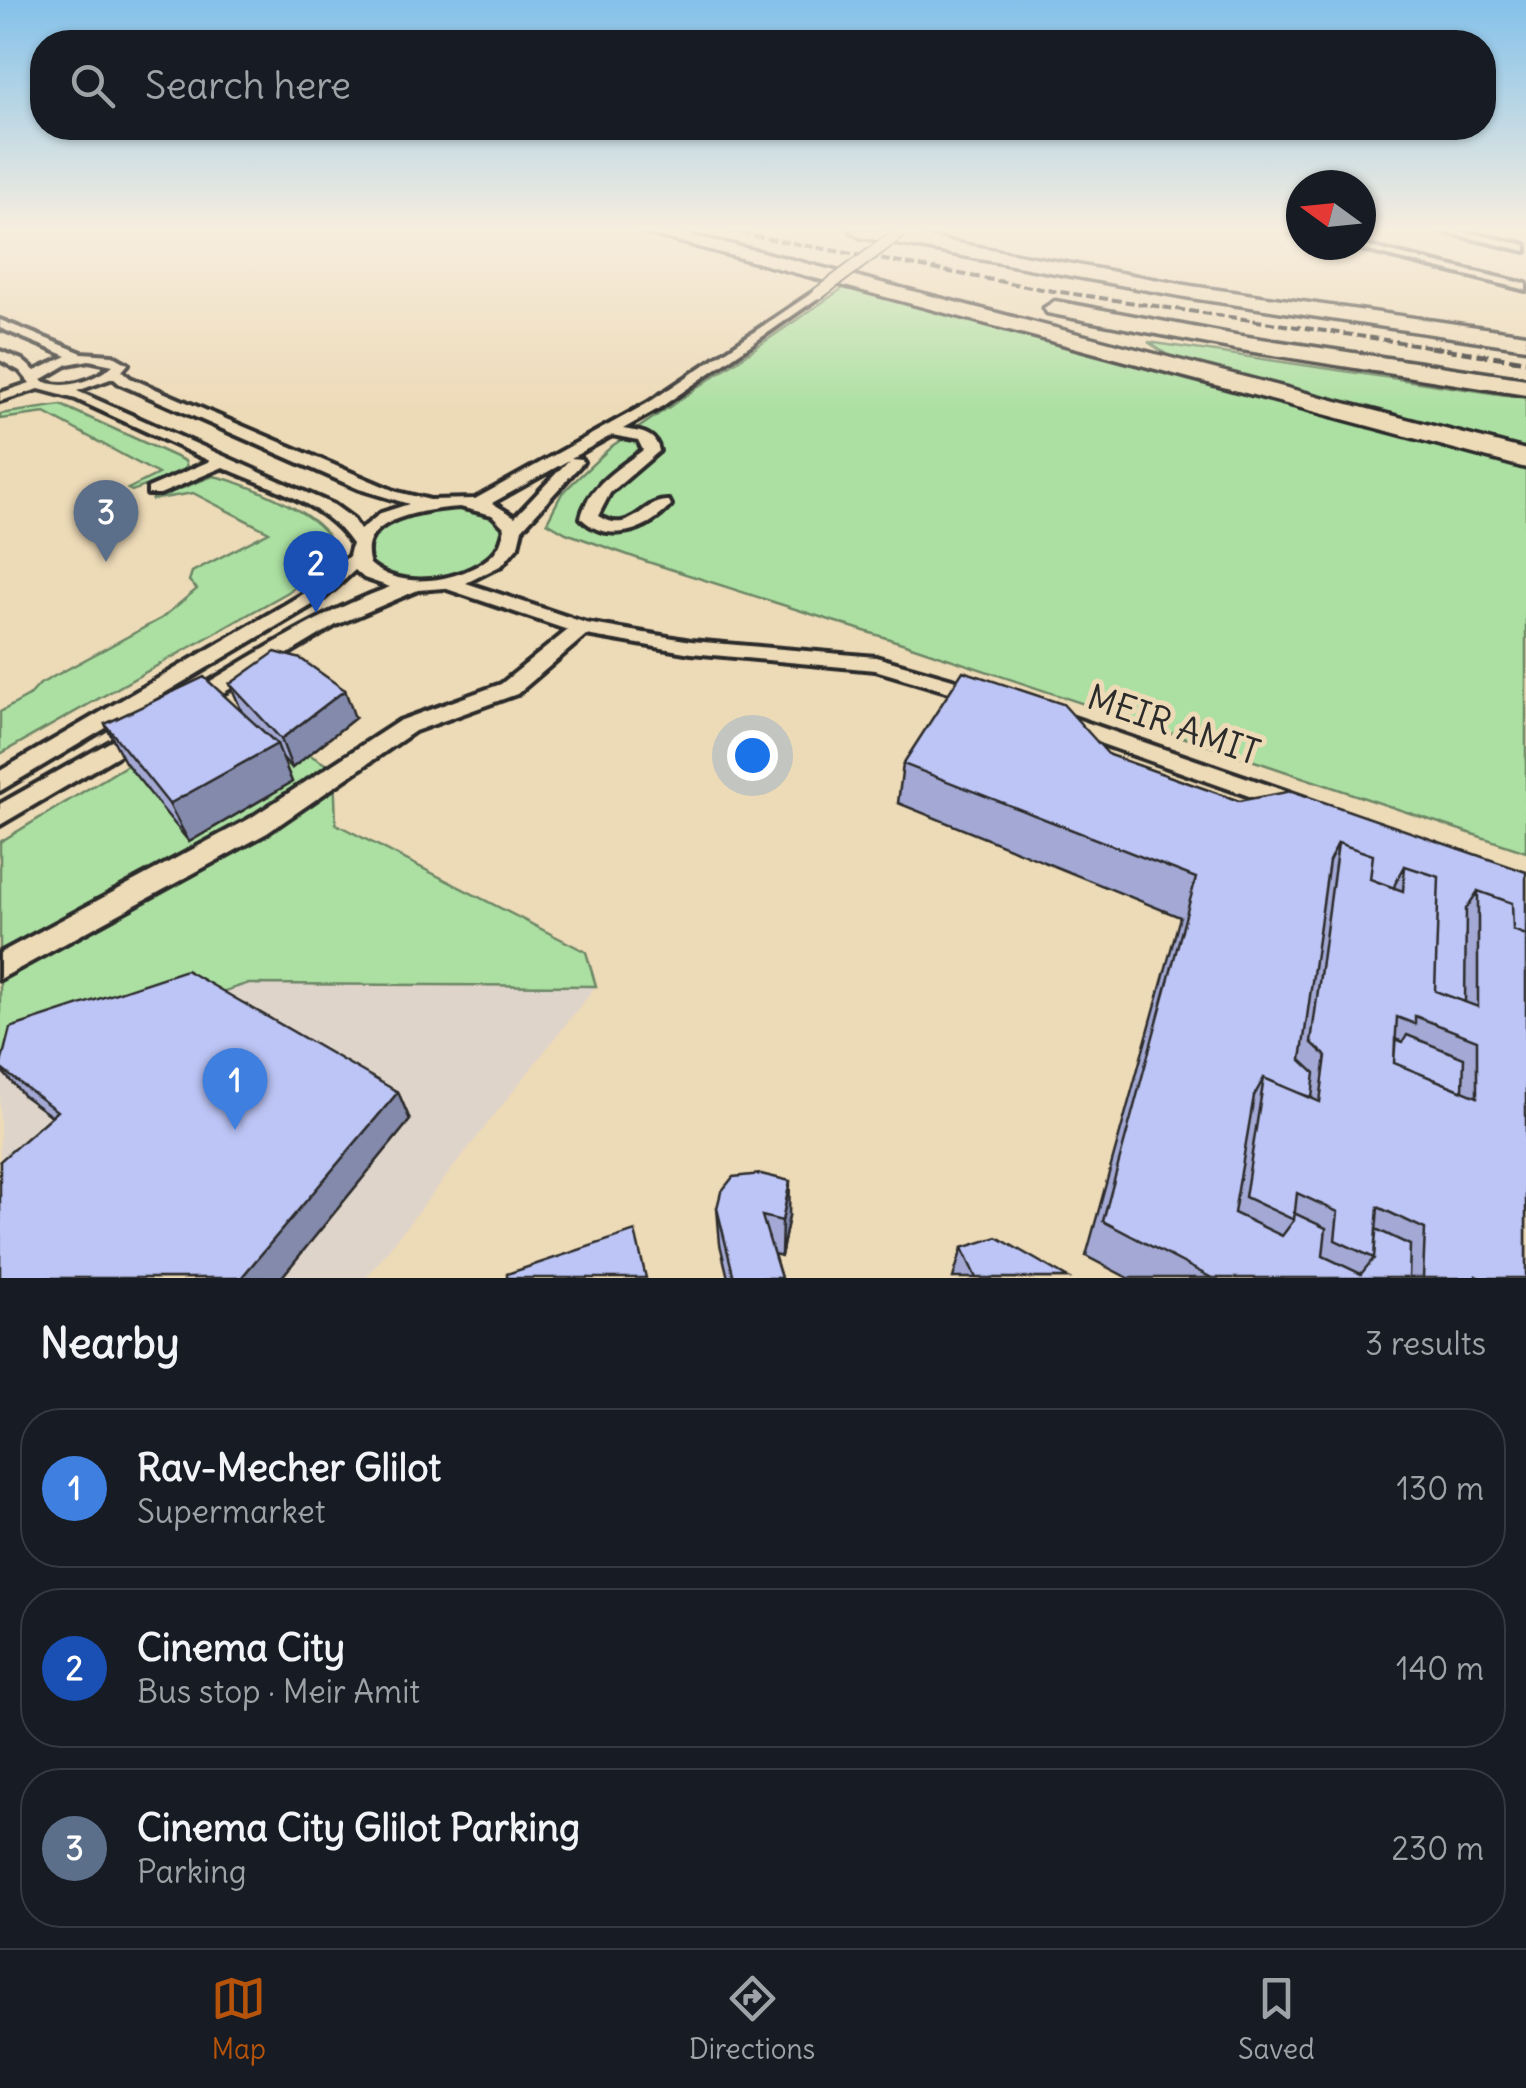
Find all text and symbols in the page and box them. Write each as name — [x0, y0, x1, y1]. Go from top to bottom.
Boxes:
search box — [30, 30, 1496, 140]
icon: search — [65, 58, 120, 113]
text: Search here — [145, 62, 351, 109]
north arrow — [1286, 170, 1376, 260]
pin: 3 — [74, 480, 138, 562]
pin: 2 — [284, 530, 348, 613]
street label: MEIR AMIT — [1082, 674, 1266, 774]
your location — [727, 730, 778, 781]
pin: 1 — [202, 1048, 268, 1130]
text: Nearby — [40, 1317, 179, 1369]
text: 3 results — [1365, 1323, 1486, 1364]
text: Rav-Mecher Glilot — [137, 1444, 441, 1491]
text: 1 — [68, 1468, 81, 1509]
text: 130 m — [1396, 1468, 1484, 1509]
text: Supermarket — [137, 1491, 326, 1532]
text: Cinema City — [137, 1624, 345, 1671]
text: 2 — [66, 1648, 83, 1689]
text: 140 m — [1396, 1648, 1484, 1689]
text: Bus stop · Meir Amit — [137, 1671, 420, 1712]
text: Cinema City Glilot Parking — [137, 1804, 580, 1851]
text: 3 — [65, 1828, 84, 1869]
text: 230 m — [1392, 1828, 1484, 1869]
text: Parking — [137, 1851, 247, 1892]
tab: Map — [211, 1971, 266, 2067]
tab: Directions — [689, 1971, 815, 2067]
tab: Saved — [1238, 1971, 1315, 2067]

